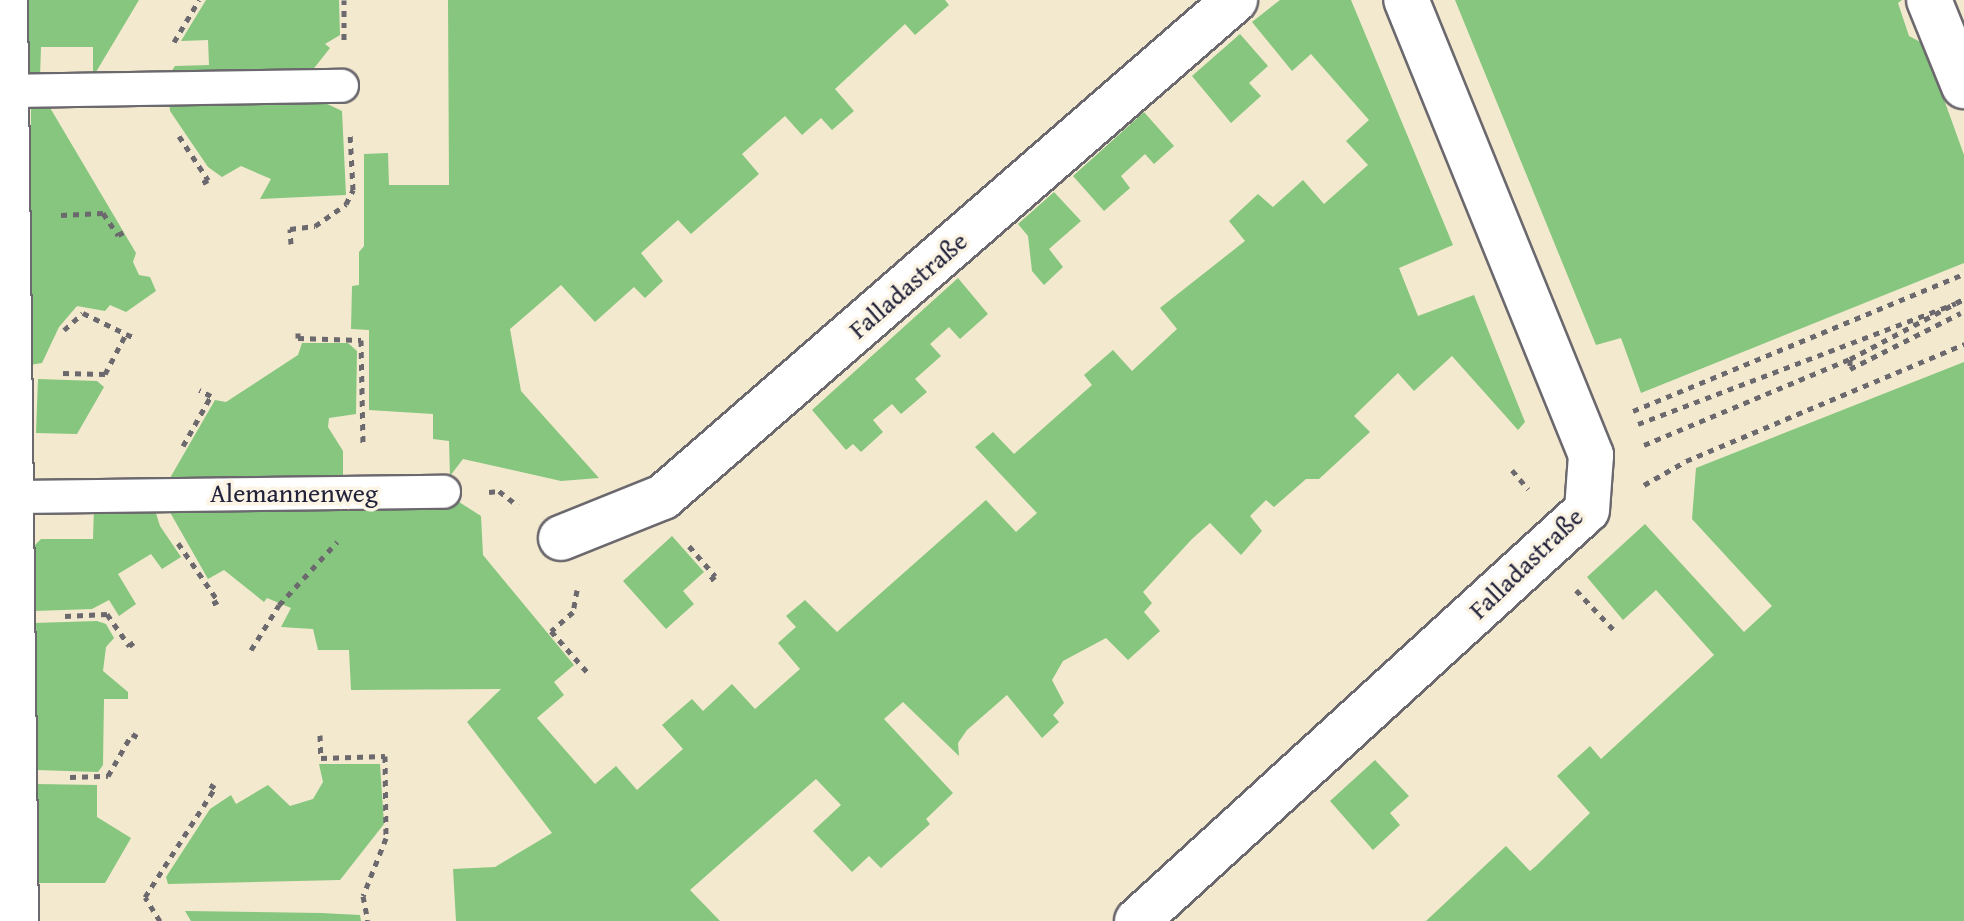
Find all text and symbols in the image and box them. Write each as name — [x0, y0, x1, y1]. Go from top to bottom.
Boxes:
street label: Falladastraße — [842, 225, 974, 345]
street label: Alemannenweg — [210, 477, 378, 509]
street label: Falladastraße — [1462, 501, 1590, 625]

